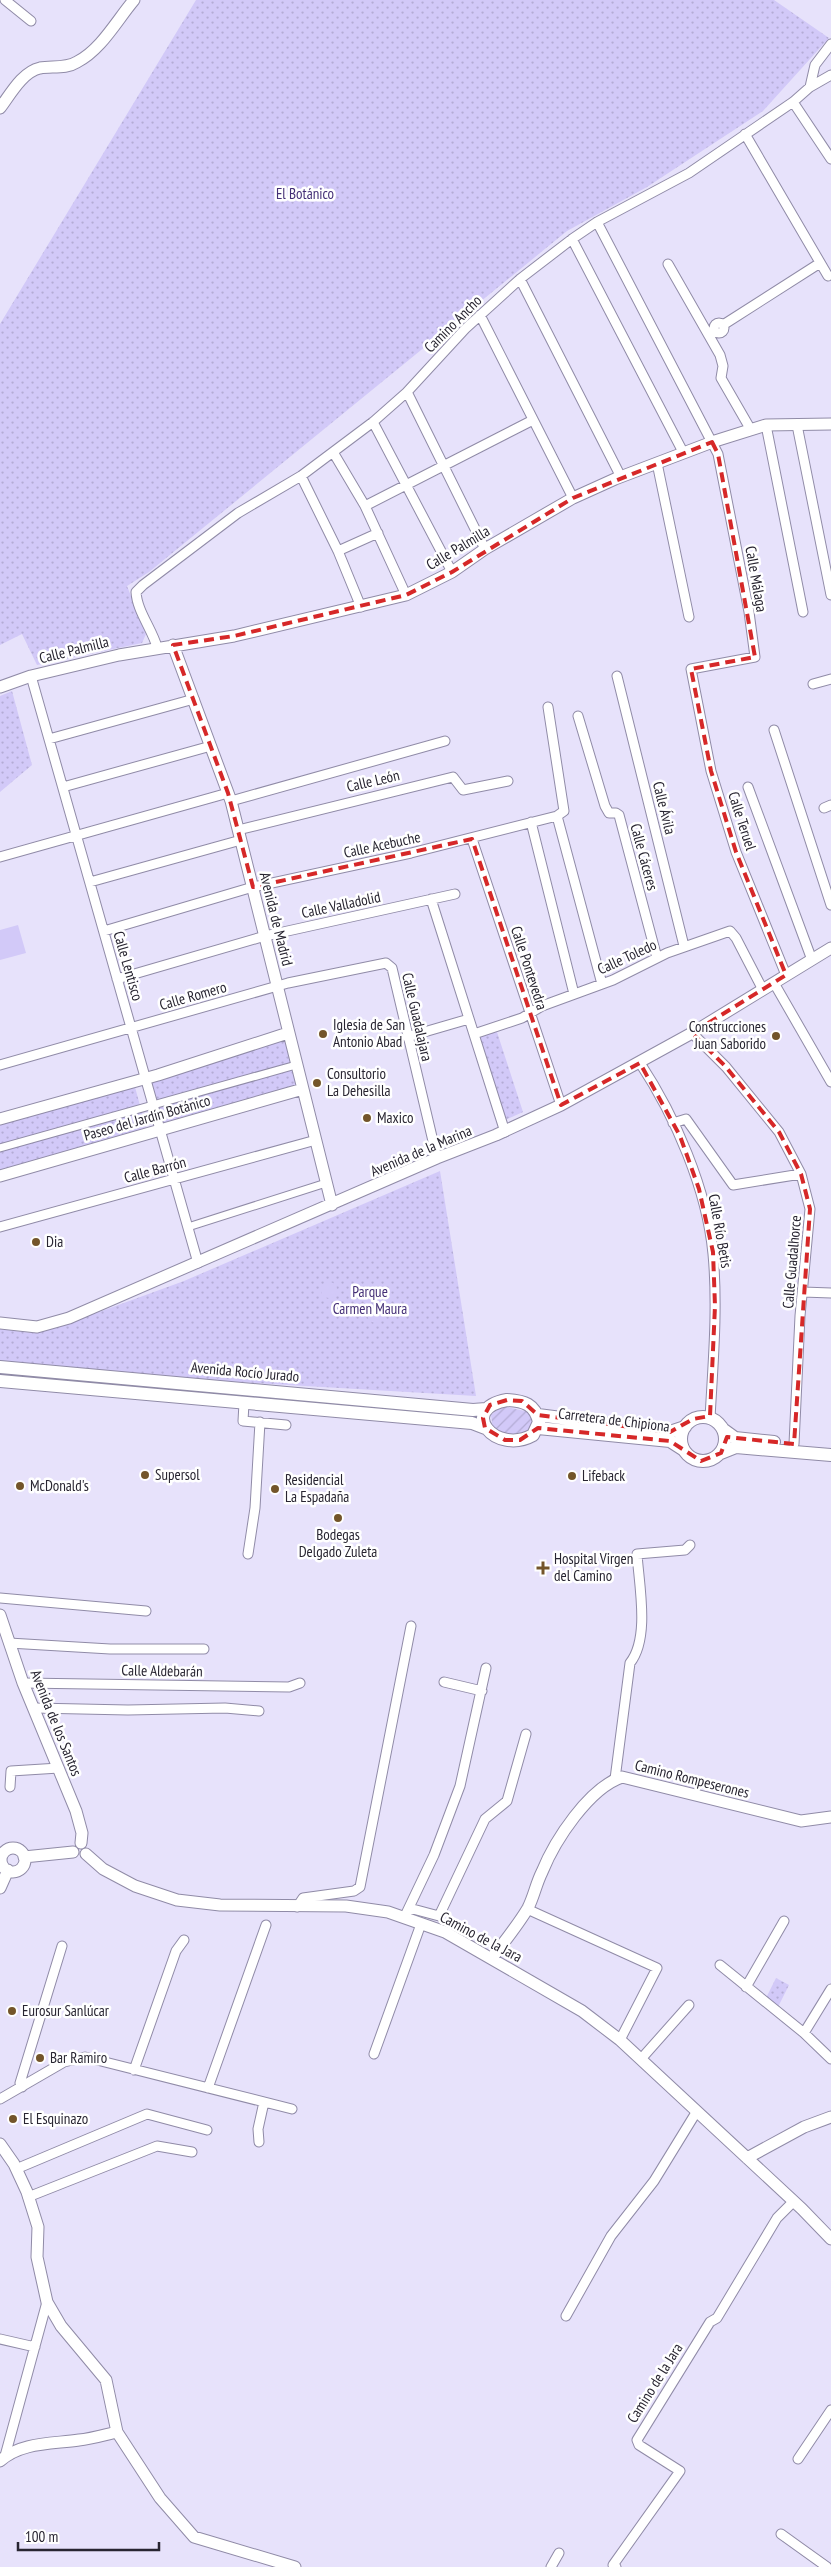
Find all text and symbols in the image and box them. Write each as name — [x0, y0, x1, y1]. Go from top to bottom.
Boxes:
park label: El Botánico — [276, 184, 334, 203]
street label: Camino Ancho — [420, 291, 485, 356]
street label: Calle Palmilla — [422, 521, 493, 574]
street label: Calle Málaga — [741, 544, 772, 613]
street label: Calle Palmilla — [37, 632, 111, 667]
street label: Calle León — [345, 765, 401, 796]
street label: Calle Ávila — [649, 779, 680, 836]
street label: Calle Teruel — [724, 789, 761, 853]
street label: Calle Cáceres — [626, 821, 663, 892]
street label: Calle Acebuche — [342, 827, 422, 862]
street label: Avenida de Madrid — [256, 870, 297, 968]
street label: Calle Valladolid — [300, 887, 382, 922]
street label: Calle Pontevedra — [507, 924, 552, 1012]
street label: Calle Lentisco — [110, 929, 147, 1003]
street label: Calle Toledo — [594, 935, 659, 978]
street label: Calle Guadalajara — [398, 971, 437, 1063]
street label: Calle Romero — [157, 977, 228, 1014]
place label: Iglesia de San Antonio Abad — [333, 1015, 405, 1051]
place label: Construcciones Juan Saborido — [689, 1017, 766, 1053]
marker: Iglesia de San Antonio Abad — [317, 1028, 329, 1040]
marker: Construcciones Juan Saborido — [770, 1030, 782, 1042]
place label: Consultorio La Dehesilla — [327, 1064, 390, 1100]
marker: Consultorio La Dehesilla — [311, 1077, 323, 1089]
street label: Paseo del Jardín Botánico — [81, 1090, 212, 1145]
place label: Maxico — [377, 1108, 414, 1127]
marker: Maxico — [361, 1112, 373, 1124]
street label: Avenida de la Marina — [367, 1121, 474, 1180]
street label: Calle Barrón — [122, 1152, 188, 1187]
street label: Calle Río Betis — [705, 1192, 736, 1269]
street label: Calle Guadalhorce — [778, 1215, 805, 1309]
place label: Dia — [46, 1232, 63, 1251]
marker: Dia — [30, 1236, 42, 1248]
park label: Parque Carmen Maura — [333, 1282, 407, 1318]
street label: Avenida Rocío Jurado — [190, 1357, 300, 1386]
street label: Carretera de Chipiona — [557, 1403, 671, 1436]
place label: Supersol — [155, 1465, 200, 1484]
place label: Lifeback — [582, 1466, 625, 1485]
marker: Supersol — [139, 1469, 151, 1481]
place label: Residencial La Espadaña — [285, 1470, 349, 1506]
marker: Lifeback — [566, 1470, 578, 1482]
place label: McDonald's — [30, 1476, 89, 1495]
marker: McDonald's — [14, 1480, 26, 1492]
marker: Residencial La Espadaña — [269, 1483, 281, 1495]
marker: Bodegas Delgado Zuleta — [332, 1512, 344, 1524]
place label: Bodegas Delgado Zuleta — [299, 1525, 377, 1561]
place label: Hospital Virgen del Camino — [554, 1549, 633, 1585]
marker: Hospital Virgen del Camino — [536, 1561, 550, 1575]
street label: Calle Aldebarán — [121, 1660, 203, 1681]
street label: Avenida de los Santos — [27, 1667, 86, 1779]
street label: Camino Rompeserones — [633, 1755, 751, 1802]
street label: Camino de la Jara — [437, 1907, 526, 1966]
place label: Eurosur Sanlúcar — [22, 2001, 110, 2020]
marker: Eurosur Sanlúcar — [6, 2005, 18, 2017]
place label: Bar Ramiro — [50, 2048, 107, 2067]
marker: Bar Ramiro — [34, 2052, 46, 2064]
place label: El Esquinazo — [23, 2109, 88, 2128]
marker: El Esquinazo — [7, 2113, 19, 2125]
street label: Camino de la Jara — [623, 2339, 687, 2426]
scale bar — [18, 2520, 159, 2552]
text: 100 m — [25, 2527, 58, 2546]

